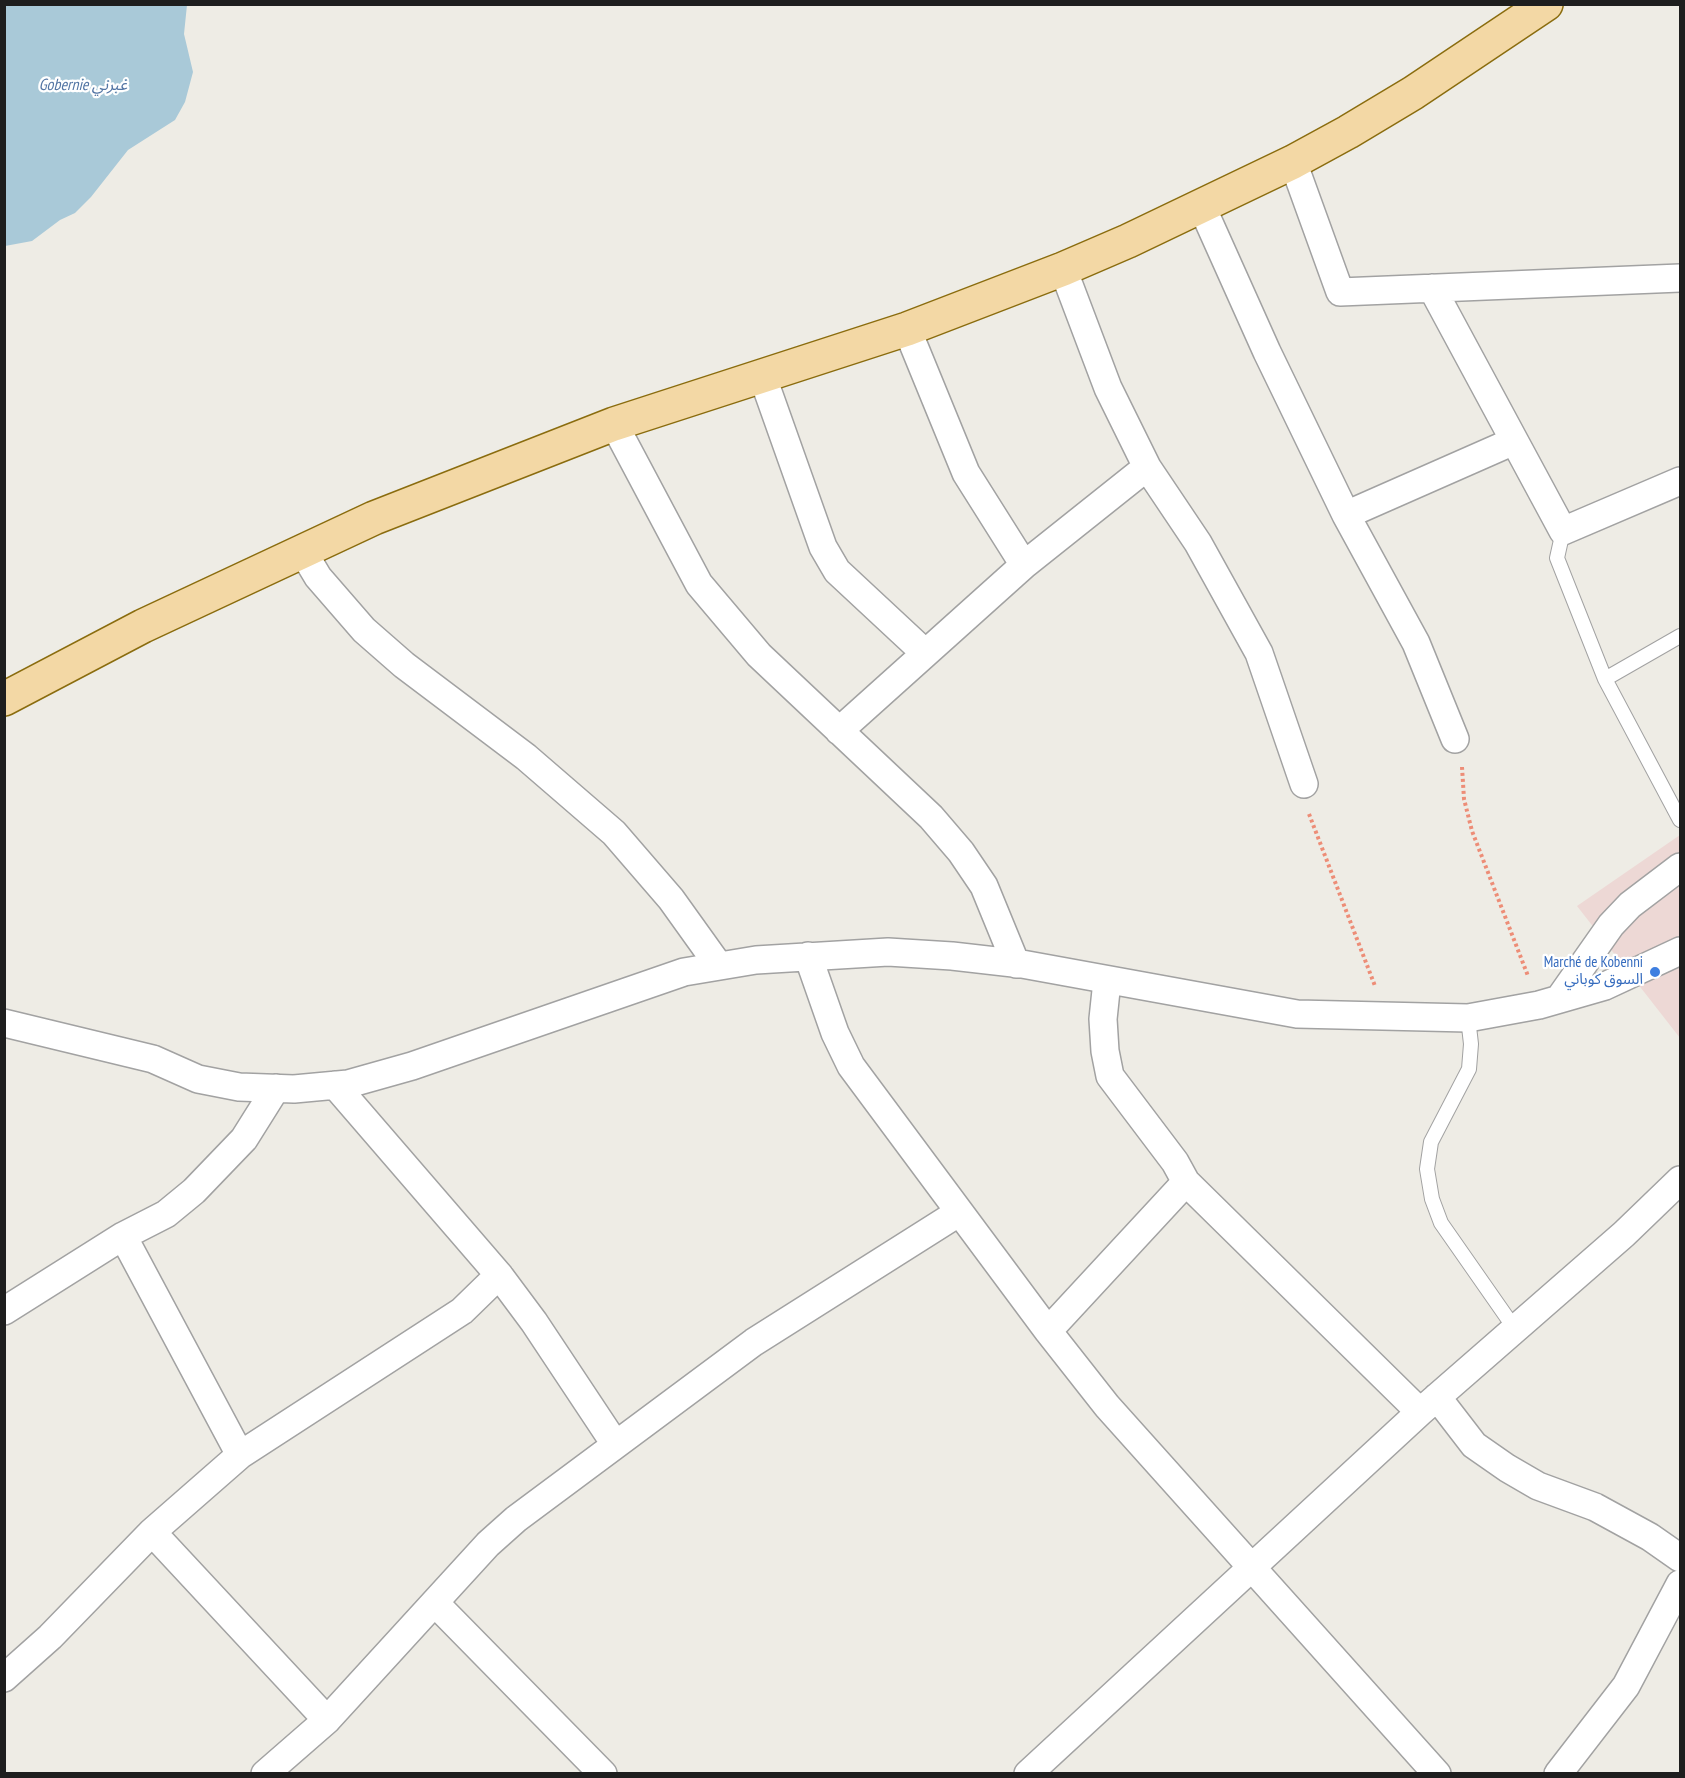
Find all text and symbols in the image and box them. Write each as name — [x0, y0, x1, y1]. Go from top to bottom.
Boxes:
water label: Gobernie غبرني — [39, 75, 127, 95]
place label: Marché de Kobenni السوق كوباني — [1544, 954, 1643, 989]
marker: Marché de Kobenni السوق كوباني — [1648, 965, 1662, 979]

